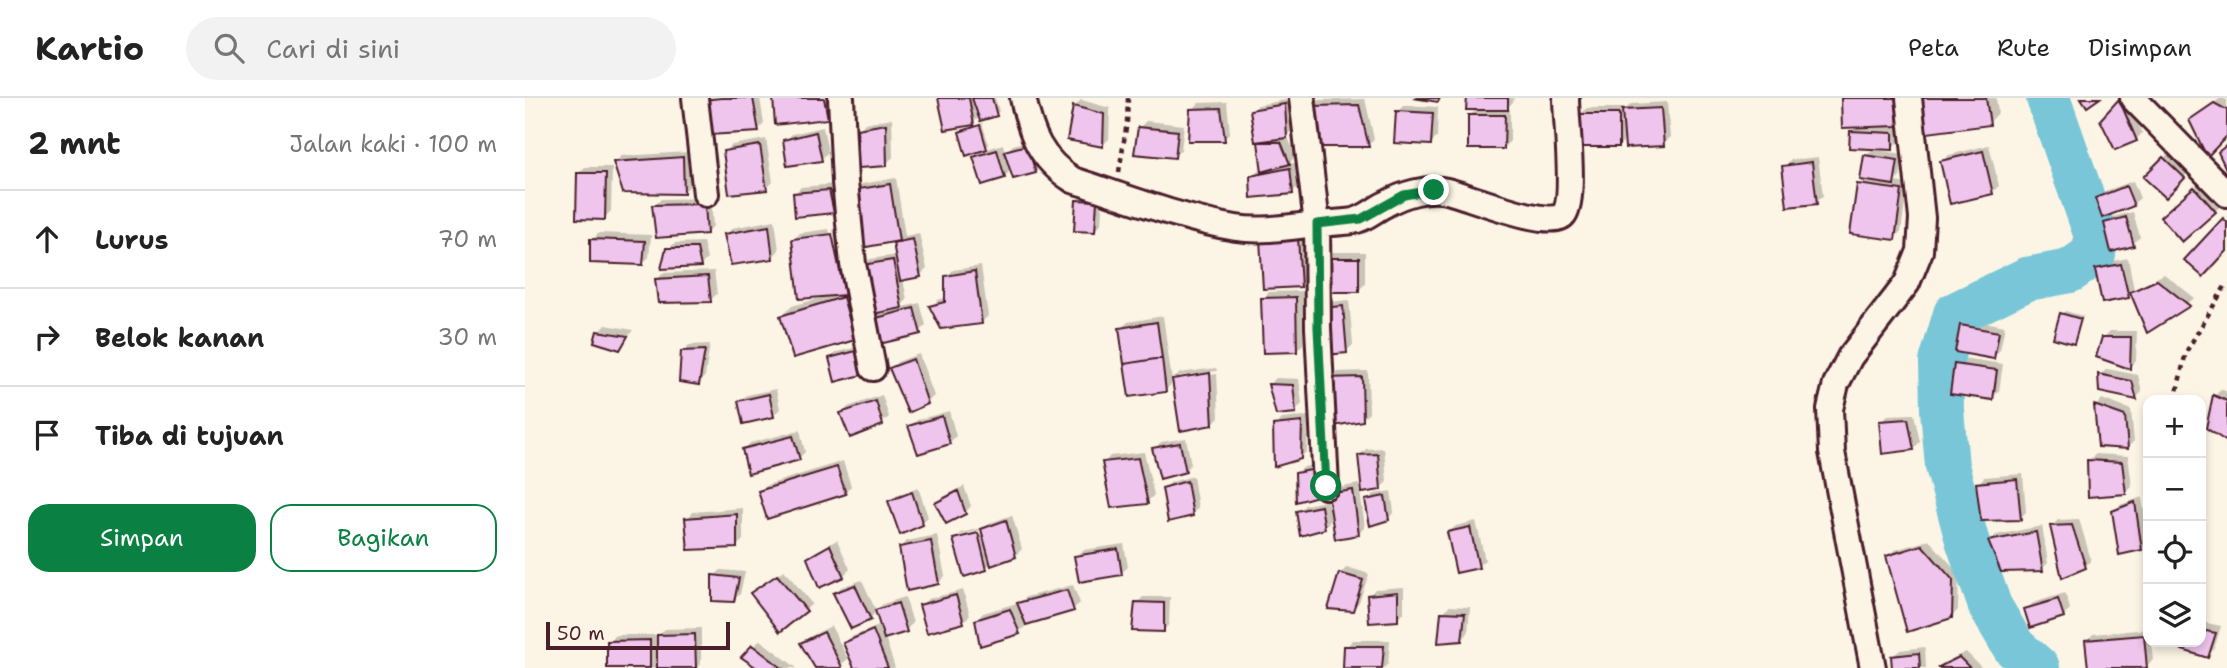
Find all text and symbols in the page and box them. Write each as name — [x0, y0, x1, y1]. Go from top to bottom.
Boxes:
search box — [186, 17, 676, 80]
text: Kartio — [35, 26, 144, 71]
icon: search — [210, 29, 248, 67]
text: Cari di sini — [266, 31, 400, 66]
text: Peta — [1908, 32, 1959, 64]
text: Rute — [1997, 32, 2050, 64]
text: Disimpan — [2088, 32, 2192, 64]
text: 2 mnt — [28, 123, 121, 164]
text: Jalan kaki · 100 m — [289, 129, 497, 159]
route end — [1418, 174, 1449, 205]
icon: ahead — [28, 220, 66, 258]
text: Lurus — [95, 222, 168, 257]
text: 70 m — [438, 224, 497, 254]
icon: right — [28, 318, 66, 356]
text: Belok kanan — [95, 320, 264, 355]
text: 30 m — [438, 322, 497, 352]
map controls — [2143, 395, 2206, 647]
button: + — [2143, 395, 2206, 458]
icon: arrive — [28, 416, 66, 454]
text: Tiba di tujuan — [95, 418, 284, 453]
button: − — [2143, 458, 2206, 521]
route start — [1310, 470, 1341, 501]
button: Simpan — [28, 504, 256, 572]
button: Bagikan — [270, 504, 497, 572]
button: locate — [2143, 521, 2206, 584]
button: layers — [2143, 584, 2206, 647]
scale bar — [546, 619, 730, 651]
text: 50 m — [557, 621, 605, 646]

